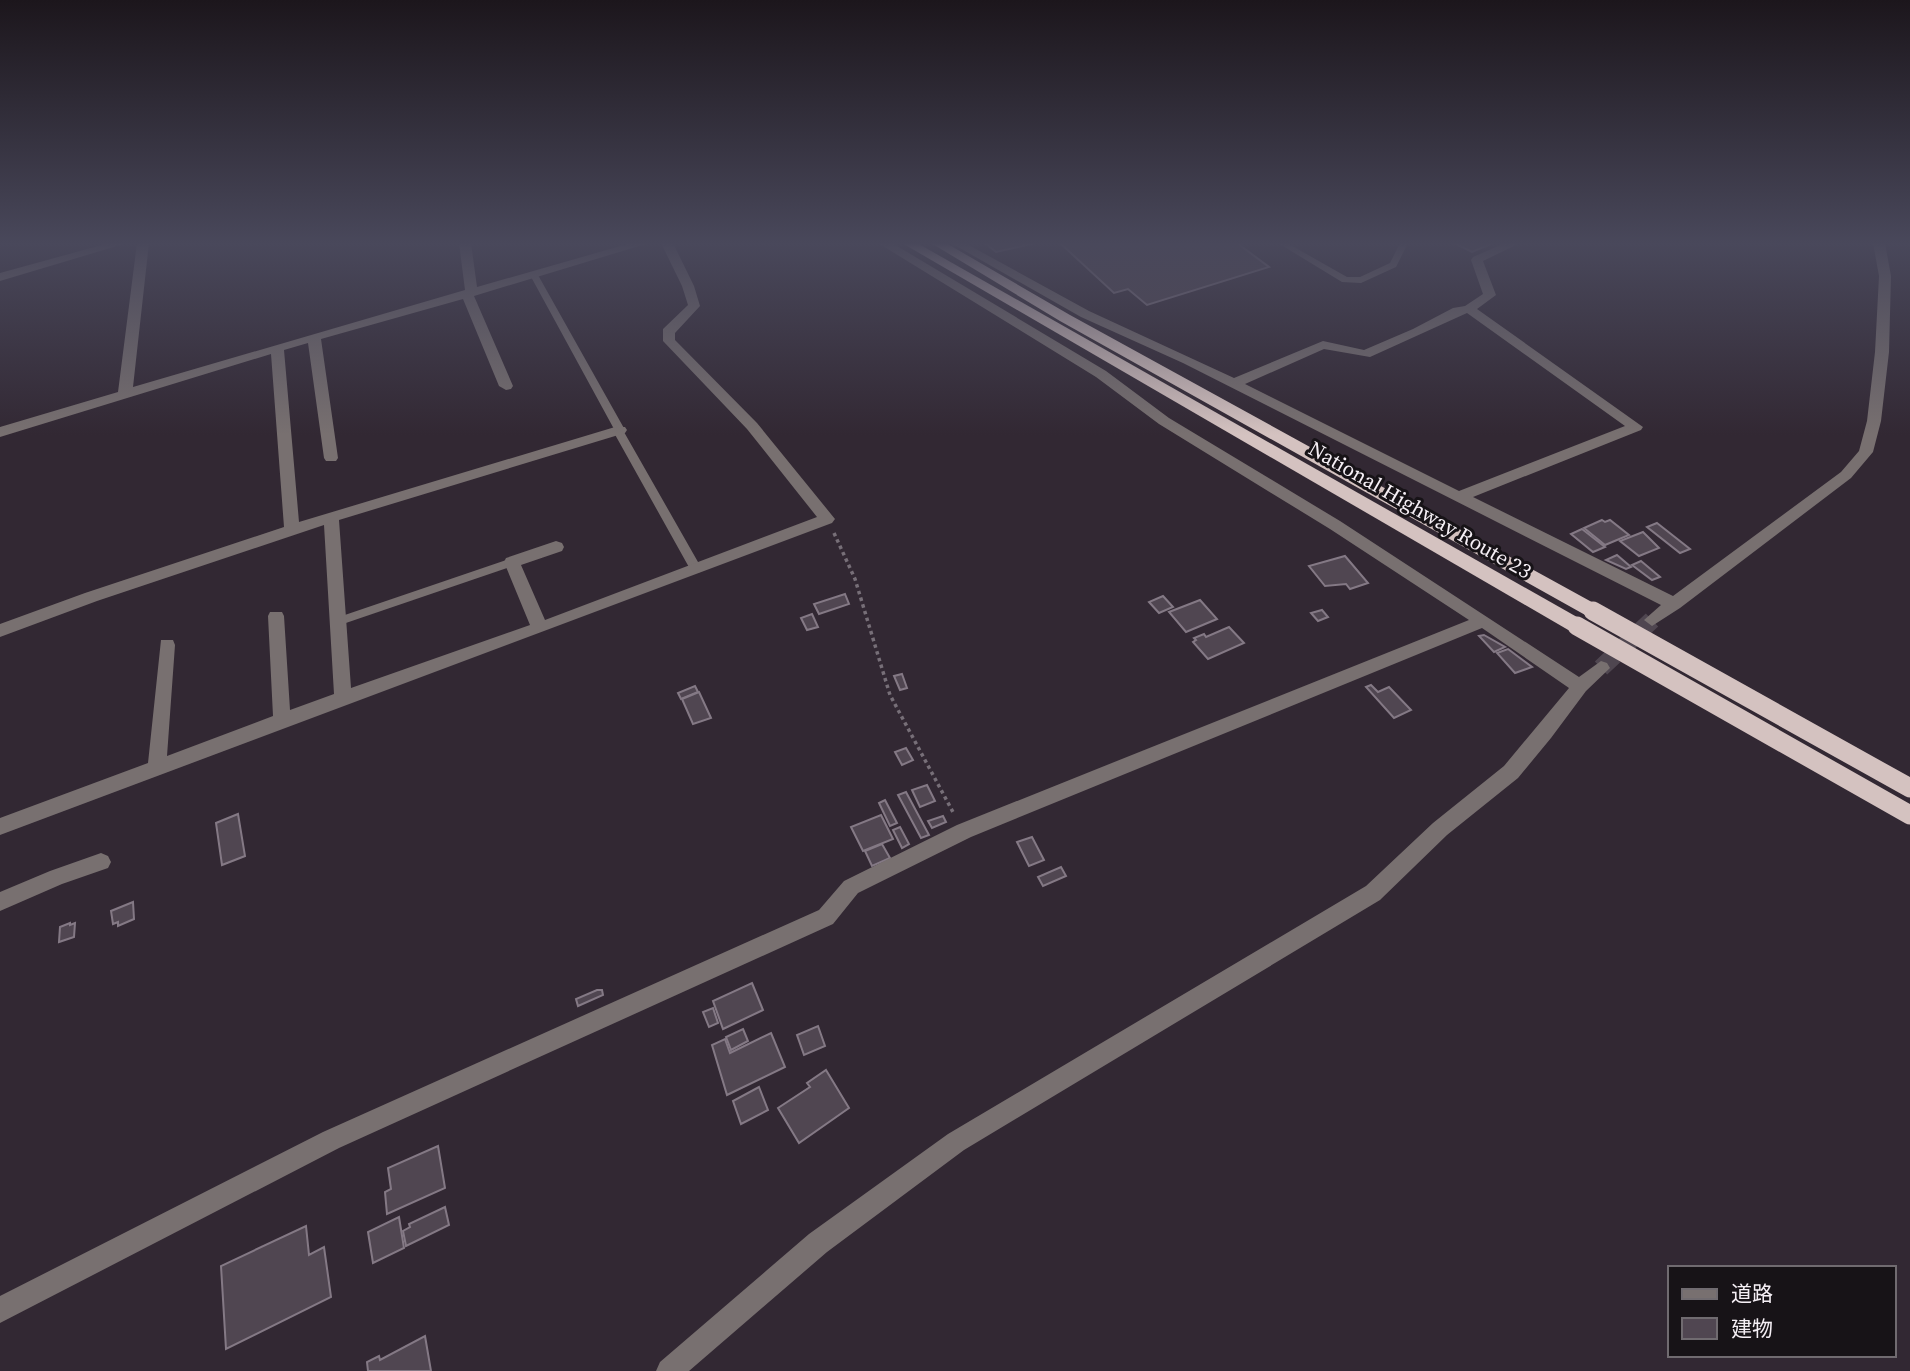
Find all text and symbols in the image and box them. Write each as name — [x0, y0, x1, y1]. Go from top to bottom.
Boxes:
street label: National Highway Route 23 — [1304, 434, 1537, 585]
legend — [1668, 1266, 1896, 1357]
text: 道路 — [1731, 1279, 1773, 1308]
text: 建物 — [1731, 1314, 1773, 1343]

